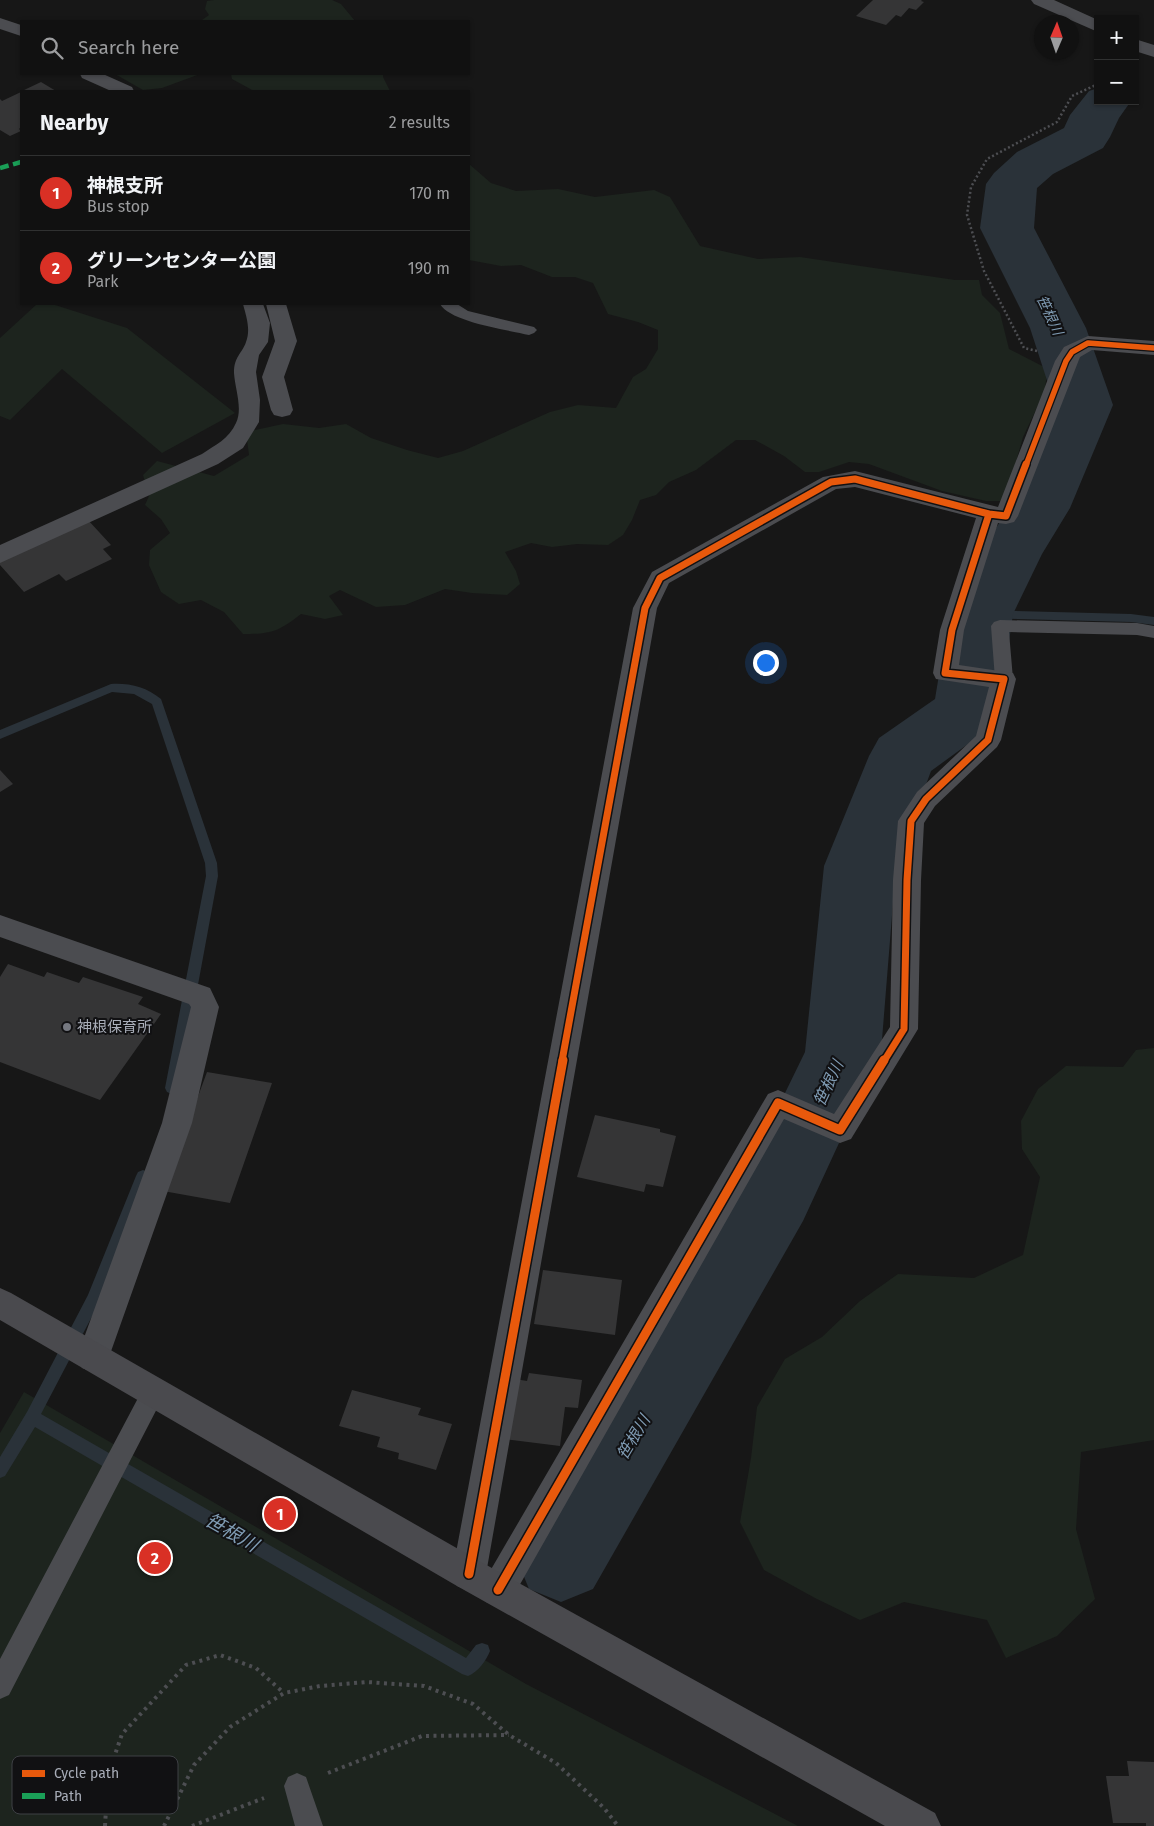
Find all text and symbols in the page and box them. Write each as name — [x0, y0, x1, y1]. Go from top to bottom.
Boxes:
north arrow — [1034, 15, 1079, 60]
map controls — [1094, 15, 1139, 105]
button: + — [1094, 15, 1139, 60]
search box — [20, 20, 470, 75]
icon: search — [38, 34, 66, 62]
text: Search here — [78, 36, 179, 59]
button: − — [1094, 60, 1139, 105]
text: Nearby — [40, 110, 108, 136]
text: 2 results — [389, 113, 450, 132]
text: 神根支所 — [87, 174, 163, 197]
text: 1 — [52, 184, 60, 203]
text: 170 m — [409, 184, 450, 203]
text: Bus stop — [87, 197, 150, 216]
text: グリーンセンター公園 — [87, 249, 276, 272]
text: 2 — [52, 259, 60, 278]
text: 190 m — [408, 259, 450, 278]
text: Park — [87, 272, 119, 291]
water label: 笹根川 — [1033, 293, 1067, 340]
your location — [753, 650, 779, 676]
place label: 神根保育所 — [77, 1018, 152, 1036]
marker: 神根保育所 — [61, 1021, 73, 1033]
water label: 笹根川 — [810, 1056, 848, 1109]
water label: 笹根川 — [613, 1410, 655, 1463]
pin: 1 — [264, 1495, 296, 1533]
water label: 笹根川 — [201, 1508, 264, 1558]
pin: 2 — [139, 1539, 171, 1577]
legend — [12, 1756, 178, 1814]
text: Cycle path — [54, 1765, 119, 1782]
text: Path — [54, 1788, 82, 1805]

